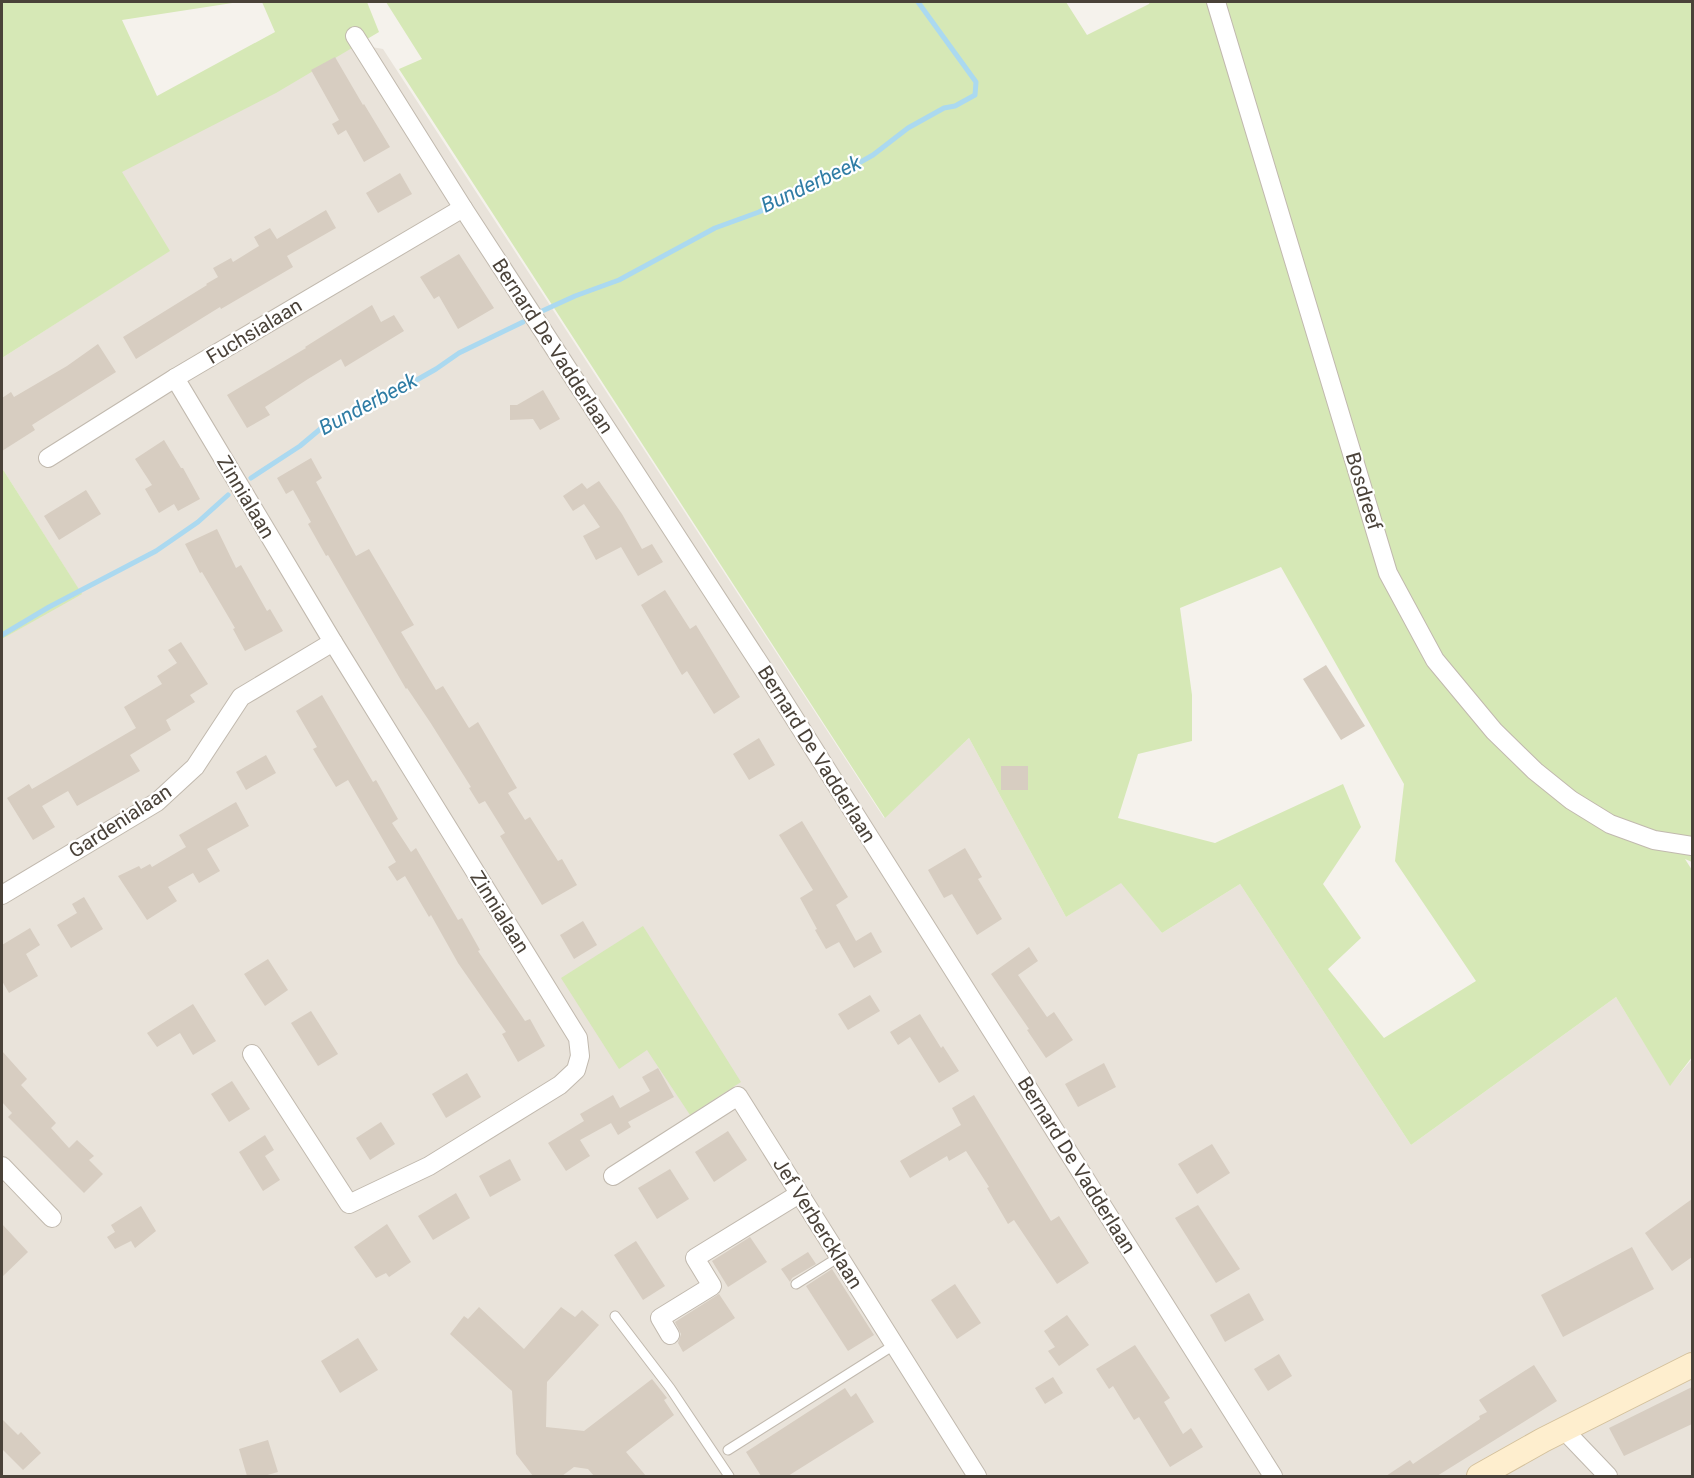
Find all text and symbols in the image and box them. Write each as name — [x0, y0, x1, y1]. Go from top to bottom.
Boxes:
water label: Bunderbeek — [757, 150, 865, 218]
street label: Bernard De Vadderlaan — [487, 254, 619, 438]
street label: Fuchsialaan — [202, 293, 306, 369]
water label: Bunderbeek — [315, 368, 422, 440]
street label: Bosdreef — [1341, 449, 1387, 533]
street label: Zinnialaan — [212, 451, 280, 543]
street label: Bernard De Vadderlaan — [753, 661, 881, 847]
street label: Gardenialaan — [64, 779, 176, 863]
street label: Zinnialaan — [465, 866, 535, 958]
street label: Bernard De Vadderlaan — [1013, 1072, 1141, 1258]
street label: Jef Verbercklaan — [768, 1153, 868, 1293]

